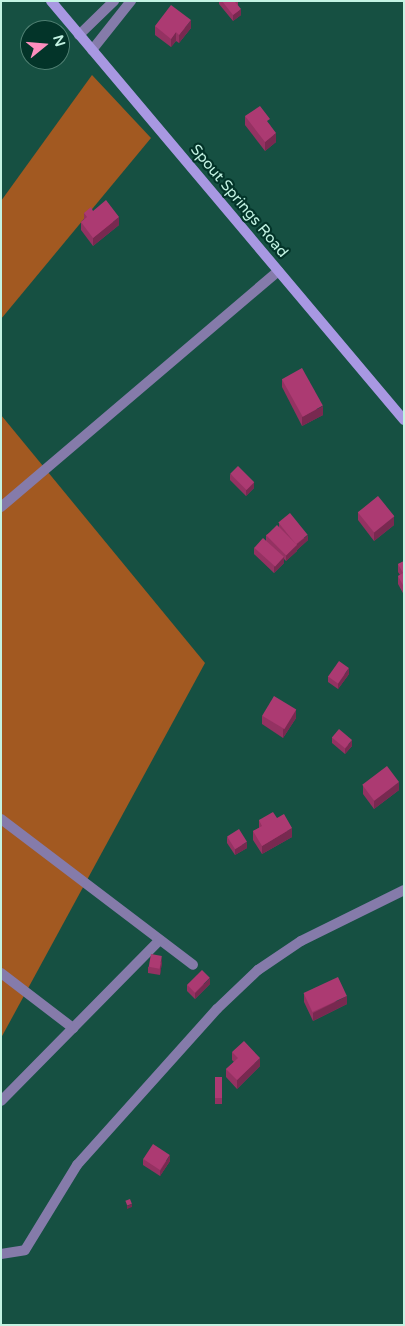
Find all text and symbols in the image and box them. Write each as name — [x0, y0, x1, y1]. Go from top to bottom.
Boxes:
north arrow — [20, 20, 70, 70]
text: N — [49, 33, 69, 49]
street label: Spout Springs Road — [186, 141, 292, 261]

